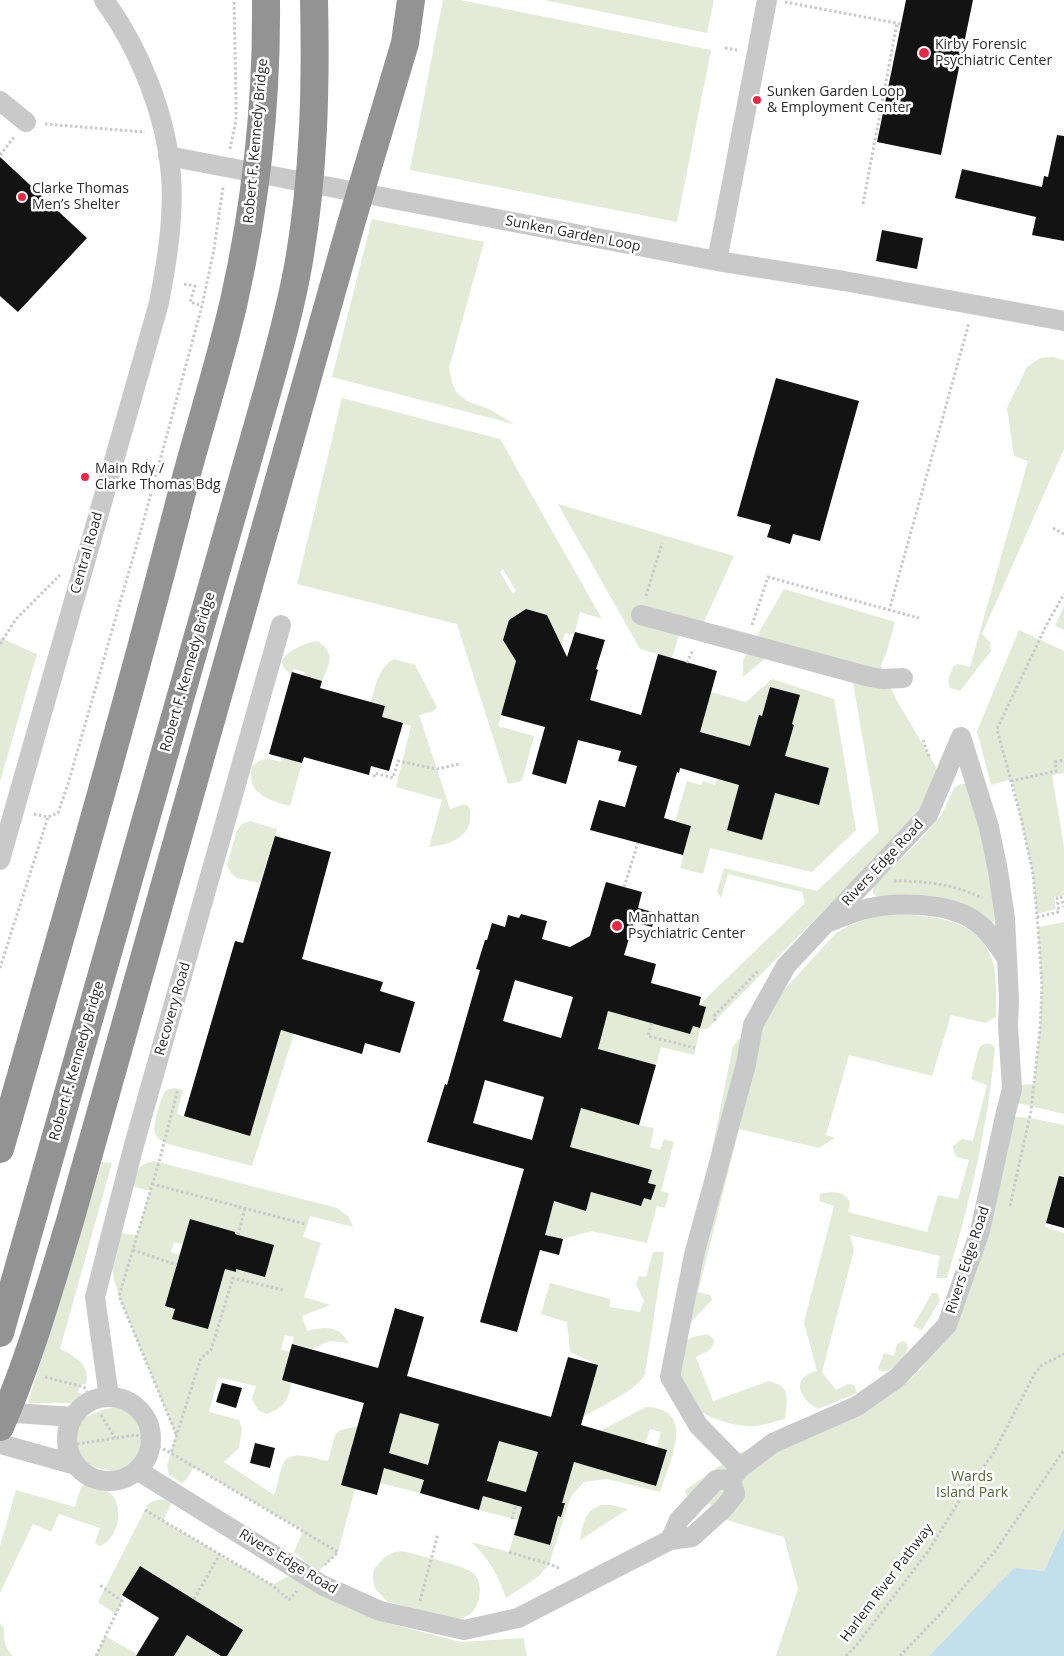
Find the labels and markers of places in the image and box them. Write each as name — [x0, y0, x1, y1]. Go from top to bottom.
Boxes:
place label: Kirby Forensic Psychiatric Center — [935, 37, 1052, 70]
marker: Kirby Forensic Psychiatric Center — [917, 46, 931, 60]
place label: Sunken Garden Loop & Employment Center — [767, 84, 911, 116]
marker: Sunken Garden Loop & Employment Center — [751, 94, 763, 106]
place label: Clarke Thomas Men’s Shelter — [32, 181, 129, 213]
marker: Clarke Thomas Men’s Shelter — [16, 191, 28, 203]
place label: Main Rdy / Clarke Thomas Bdg — [95, 461, 221, 494]
marker: Main Rdy / Clarke Thomas Bdg — [79, 471, 91, 483]
place label: Manhattan Psychiatric Center — [628, 910, 745, 942]
marker: Manhattan Psychiatric Center — [610, 919, 624, 933]

